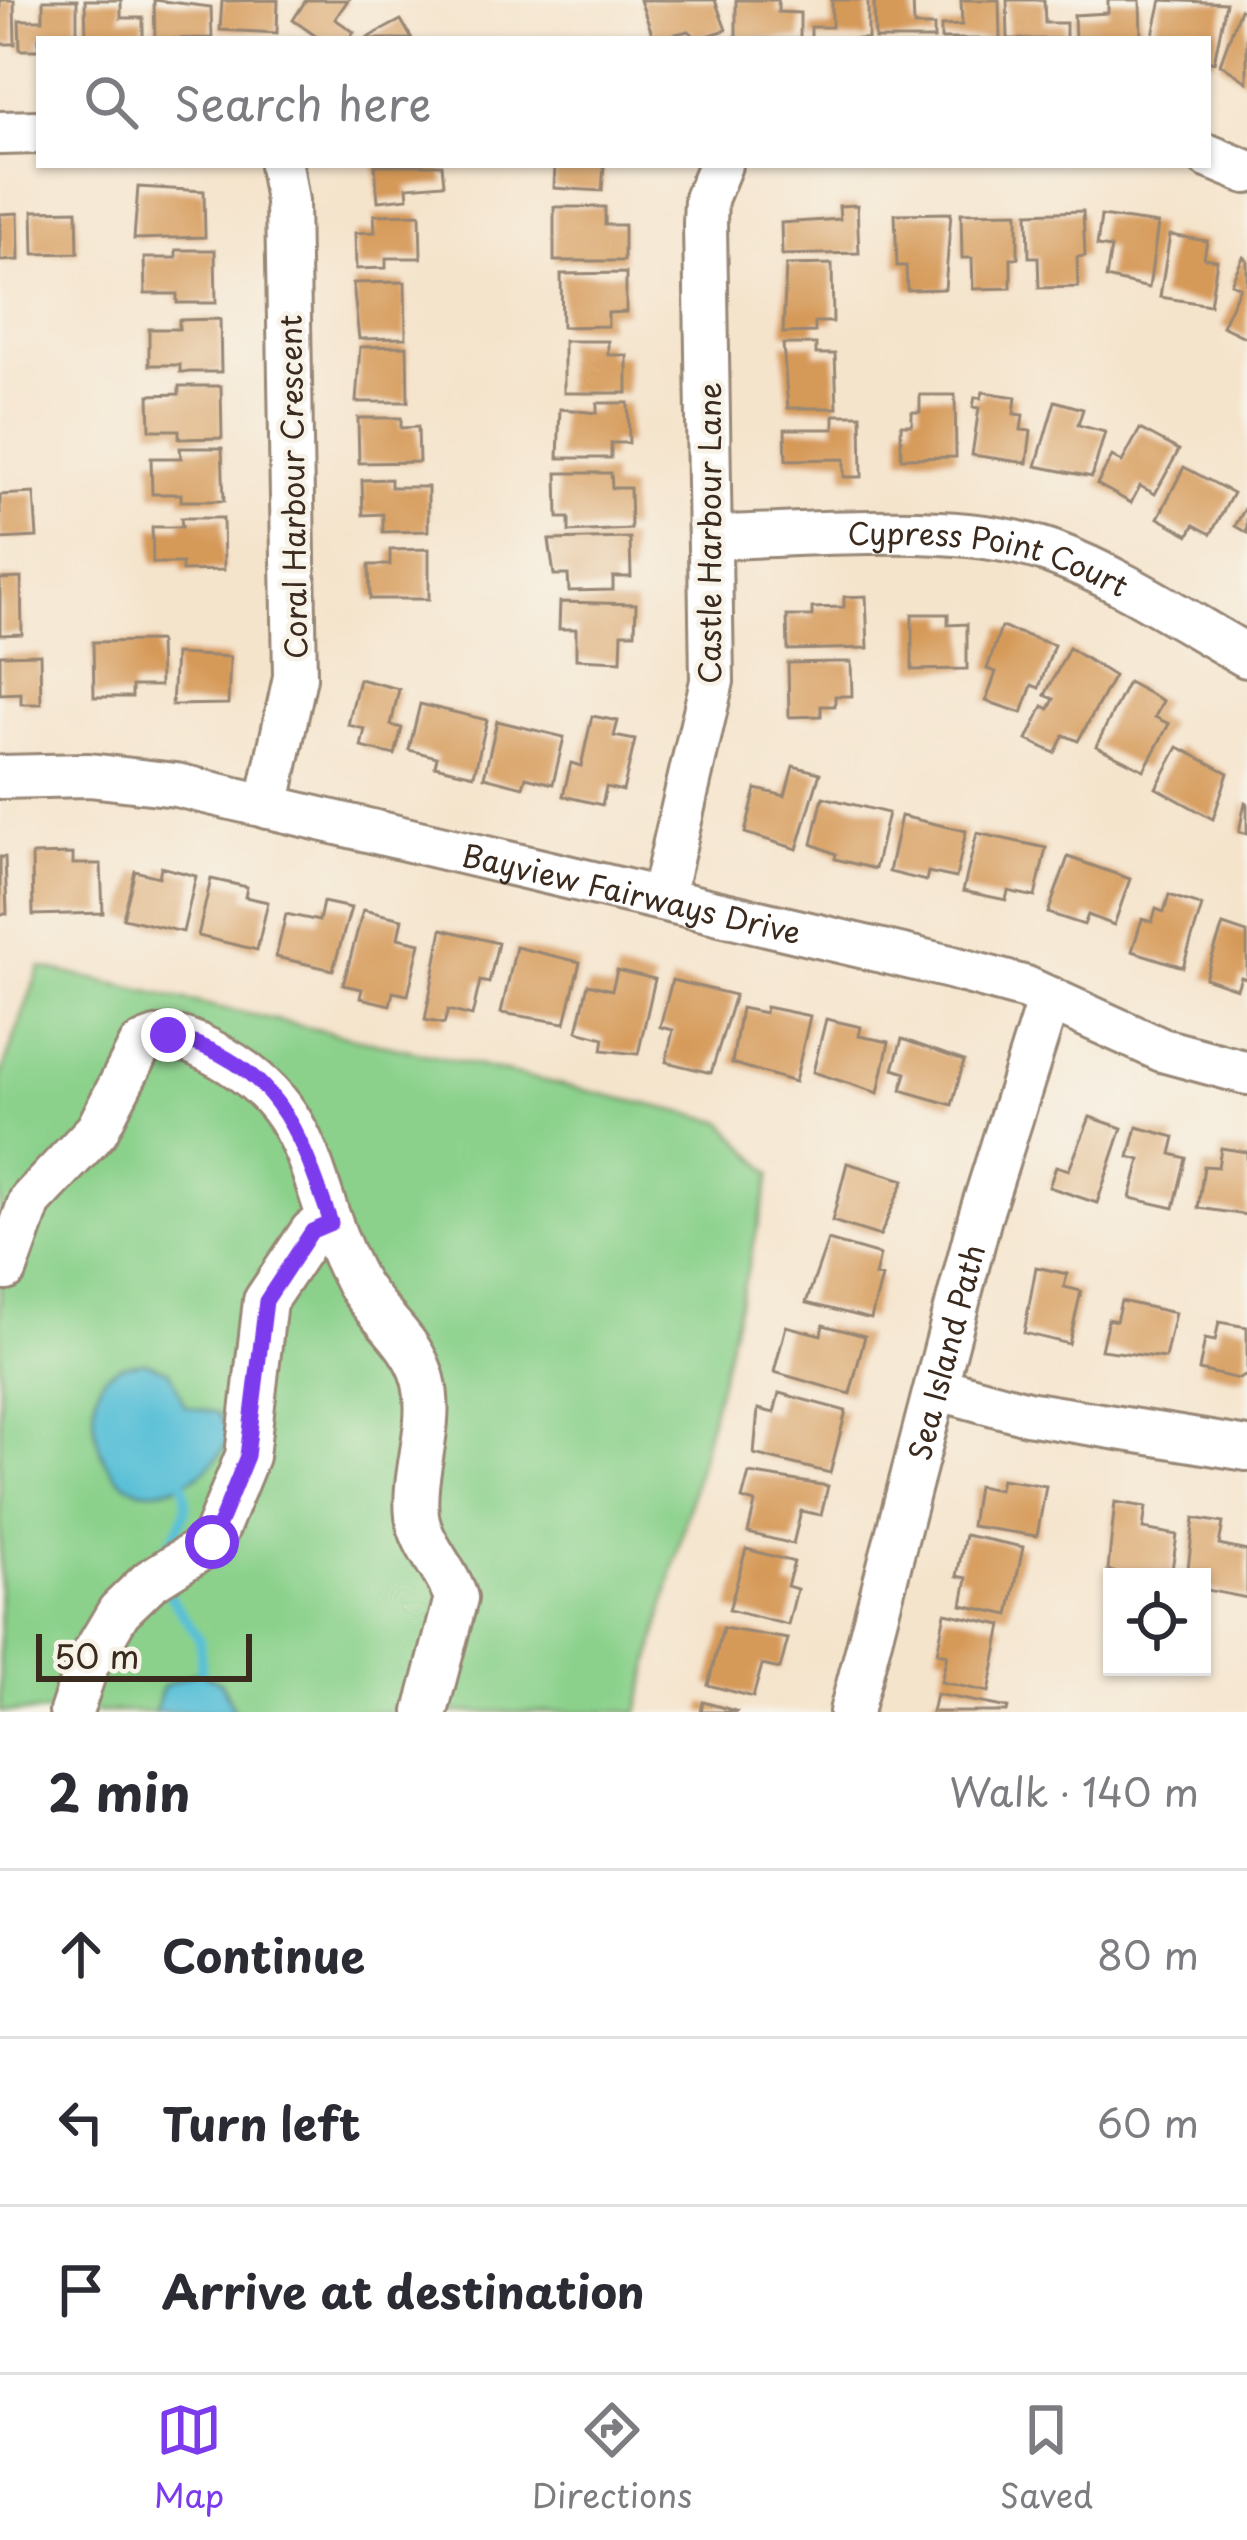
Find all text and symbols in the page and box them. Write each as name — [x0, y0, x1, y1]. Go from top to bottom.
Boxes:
search box — [36, 36, 1211, 168]
text: Search here — [174, 68, 431, 136]
icon: search — [78, 69, 144, 135]
street label: Coral Harbour Crescent — [266, 314, 318, 660]
street label: Castle Harbour Lane — [686, 382, 731, 684]
street label: Cypress Point Court — [847, 509, 1137, 607]
street label: Bayview Fairways Drive — [458, 831, 806, 954]
route end — [141, 1008, 195, 1062]
street label: Sea Island Path — [895, 1239, 995, 1465]
route start — [185, 1515, 239, 1569]
map controls — [1103, 1568, 1211, 1676]
button: locate — [1103, 1568, 1211, 1676]
scale bar — [36, 1628, 252, 1681]
text: 50 m — [54, 1630, 140, 1680]
text: 2 min — [48, 1752, 190, 1829]
text: Walk · 140 m — [950, 1761, 1199, 1820]
text: Continue — [162, 1920, 365, 1988]
icon: ahead — [48, 1921, 114, 1987]
text: 80 m — [1097, 1924, 1199, 1983]
text: Turn left — [162, 2088, 361, 2156]
icon: left — [48, 2089, 114, 2155]
text: 60 m — [1097, 2092, 1199, 2151]
text: Arrive at destination — [162, 2256, 645, 2324]
icon: arrive — [48, 2257, 114, 2323]
tab: Map — [154, 2397, 224, 2519]
tab: Directions — [532, 2397, 692, 2519]
tab: Saved — [1000, 2397, 1093, 2519]

